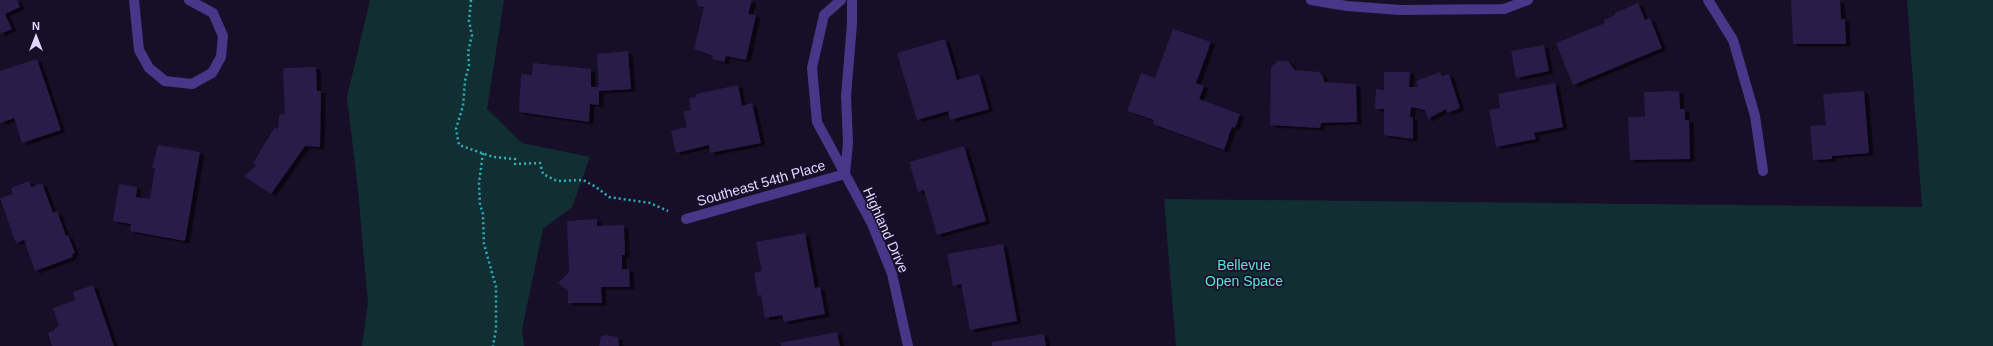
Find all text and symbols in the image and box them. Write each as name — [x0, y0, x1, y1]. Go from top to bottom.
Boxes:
north arrow — [16, 16, 56, 56]
text: N — [32, 20, 40, 32]
street label: Southeast 54th Place — [695, 157, 827, 209]
street label: Highland Drive — [860, 185, 912, 275]
park label: Bellevue Open Space — [1205, 257, 1283, 289]

